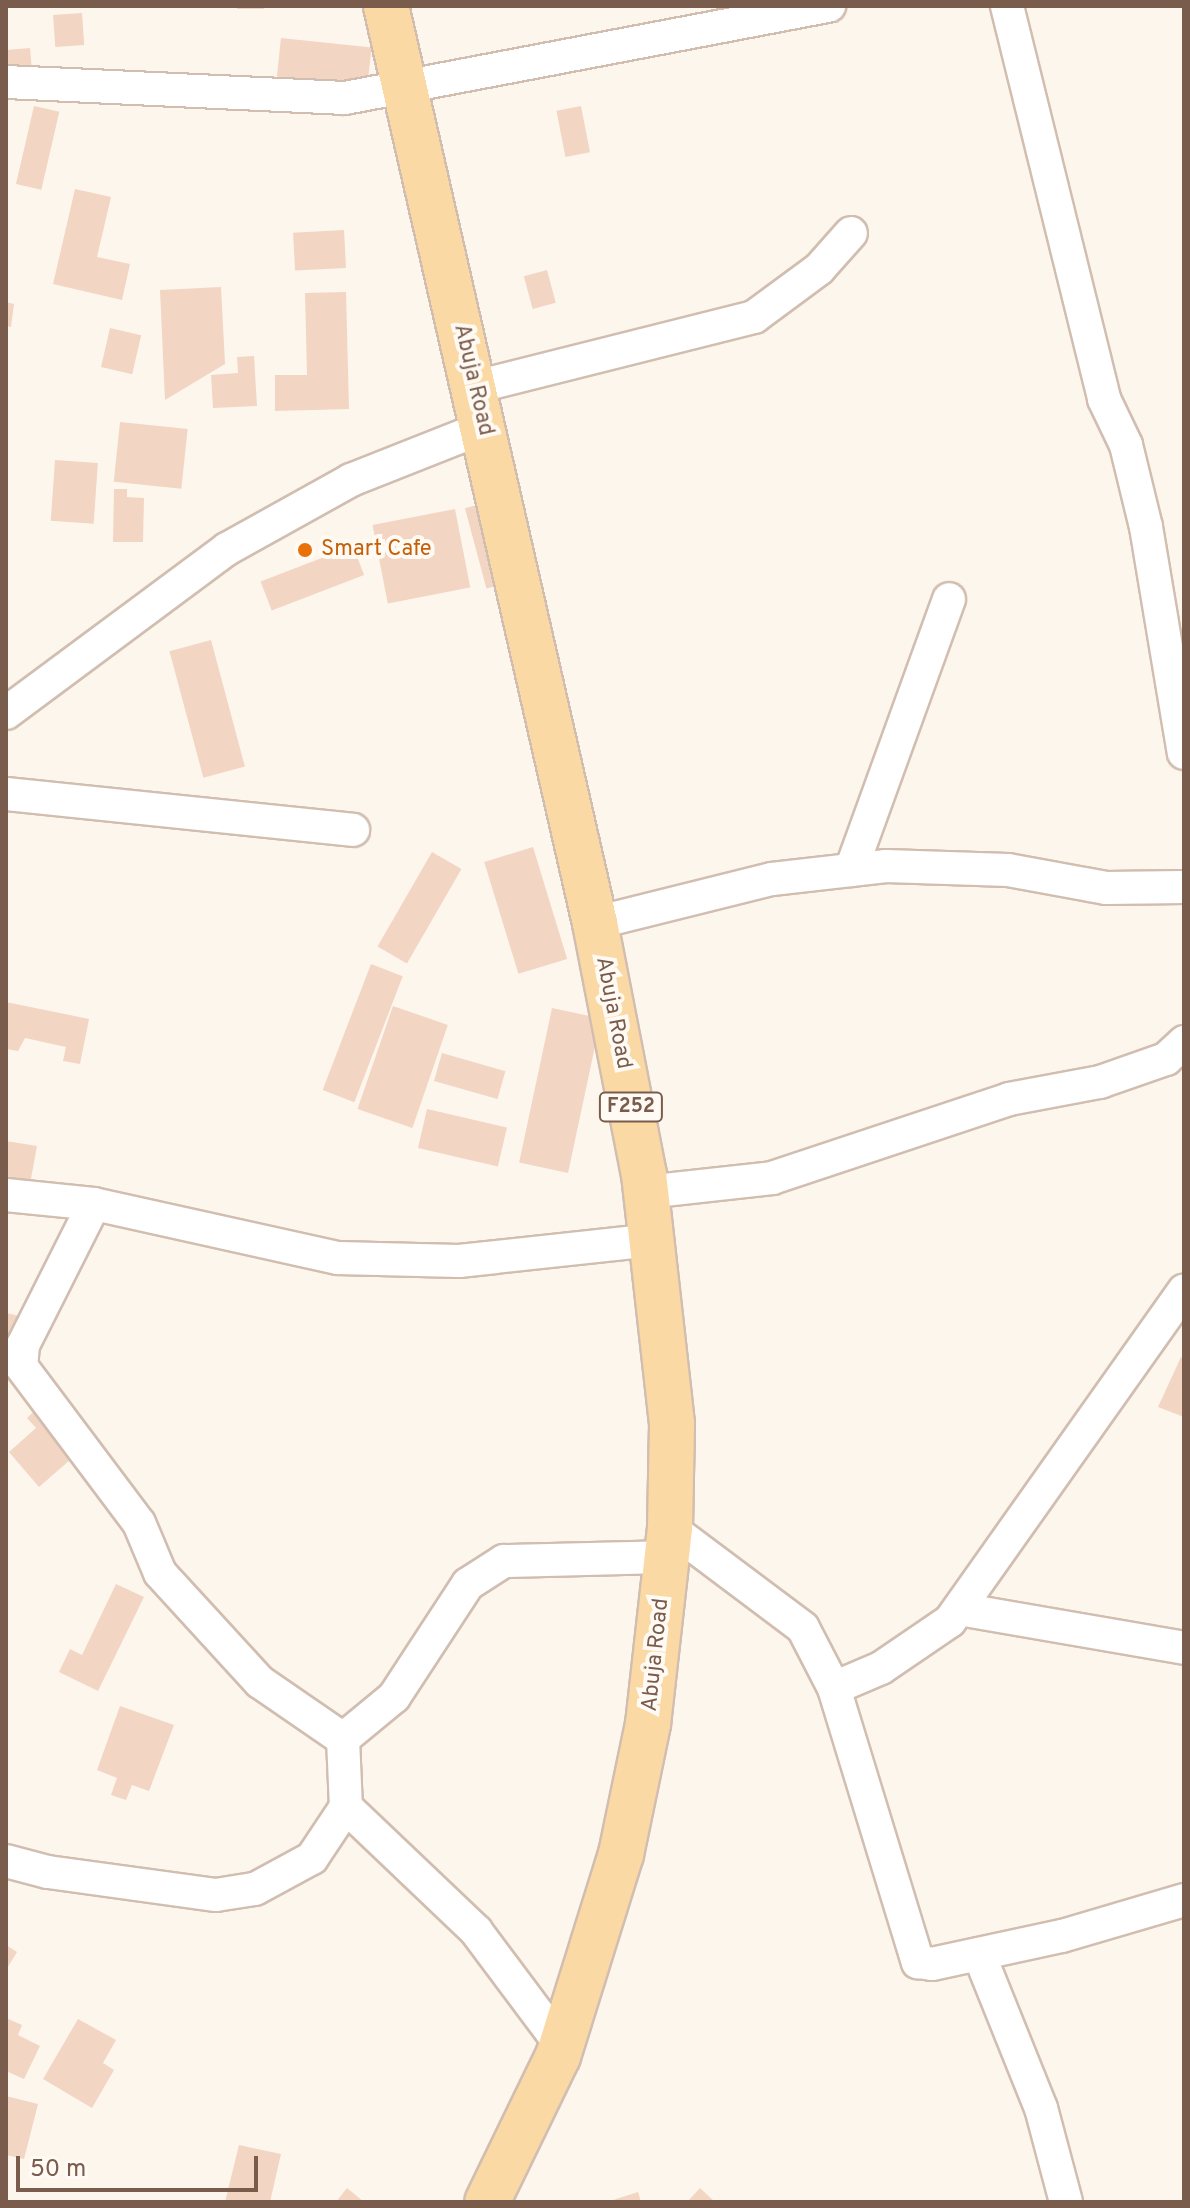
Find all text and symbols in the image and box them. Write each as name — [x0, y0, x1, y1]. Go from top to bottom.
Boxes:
street label: Abuja Road — [447, 322, 499, 438]
place label: Smart Cafe — [321, 537, 432, 563]
marker: Smart Cafe — [296, 541, 314, 559]
street label: Abuja Road — [589, 955, 637, 1071]
road number: F252 — [597, 1091, 665, 1123]
street label: Abuja Road — [637, 1597, 675, 1713]
scale bar — [20, 2140, 262, 2190]
text: 50 m — [30, 2155, 86, 2185]

